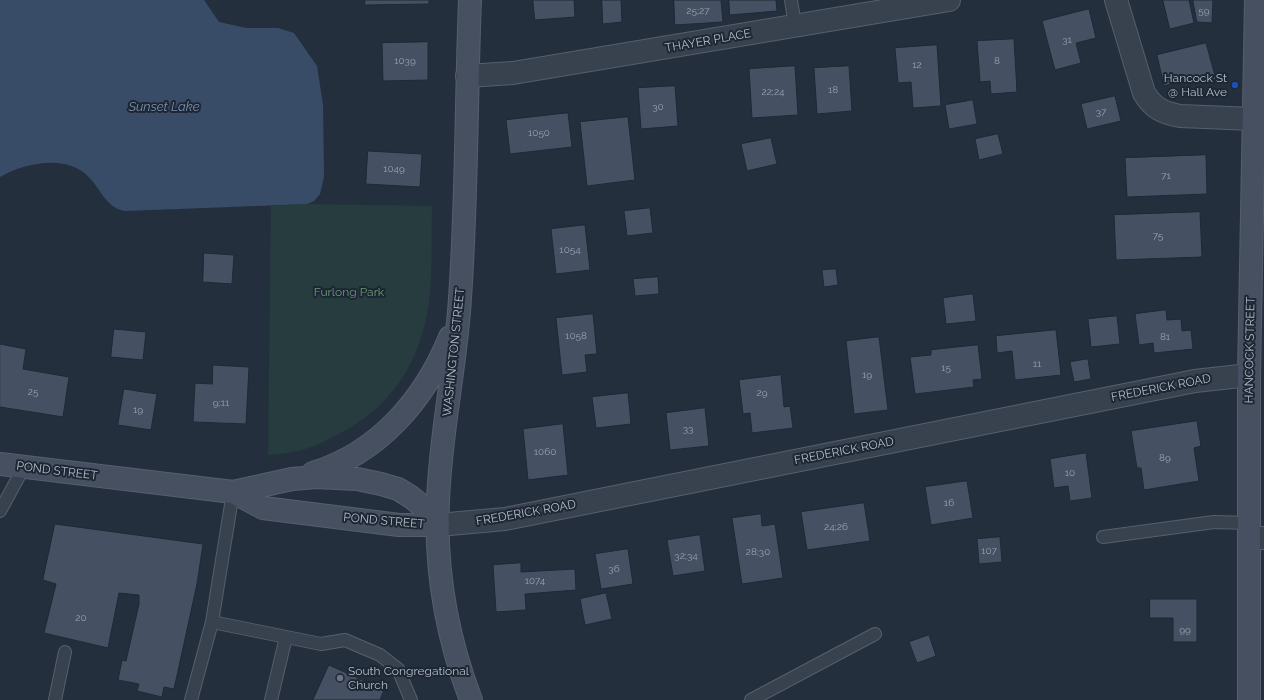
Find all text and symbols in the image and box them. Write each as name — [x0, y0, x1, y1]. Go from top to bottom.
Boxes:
house number: 25;27 — [686, 5, 710, 17]
house number: 59 — [1198, 5, 1210, 17]
street label: THAYER PLACE — [664, 26, 752, 56]
house number: 31 — [1062, 34, 1072, 46]
house number: 1039 — [394, 55, 416, 67]
house number: 8 — [994, 55, 1000, 67]
house number: 12 — [912, 59, 922, 71]
place label: Hancock St @ Hall Ave — [1164, 71, 1227, 99]
marker: Hancock St @ Hall Ave — [1230, 80, 1240, 90]
house number: 18 — [828, 84, 838, 96]
house number: 22;24 — [761, 86, 785, 98]
water label: Sunset Lake — [128, 99, 200, 115]
house number: 30 — [652, 101, 664, 113]
house number: 37 — [1096, 106, 1106, 118]
house number: 1050 — [528, 127, 550, 139]
house number: 1049 — [383, 163, 405, 175]
house number: 71 — [1161, 170, 1171, 182]
house number: 75 — [1153, 230, 1163, 242]
house number: 1054 — [559, 244, 581, 256]
park label: Furlong Park — [314, 285, 384, 299]
street label: WASHINGTON STREET — [440, 287, 468, 417]
street label: HANCOCK STREET — [1242, 297, 1258, 403]
house number: 1058 — [565, 330, 587, 342]
house number: 81 — [1160, 331, 1170, 343]
house number: 11 — [1033, 358, 1041, 370]
house number: 15 — [941, 362, 951, 374]
house number: 19 — [862, 369, 872, 381]
street label: FREDERICK ROAD — [1110, 371, 1212, 405]
house number: 25 — [28, 386, 38, 398]
house number: 29 — [756, 387, 768, 399]
house number: 9;11 — [213, 397, 229, 409]
house number: 19 — [133, 404, 143, 416]
house number: 33 — [683, 423, 693, 435]
street label: FREDERICK ROAD — [793, 434, 895, 468]
house number: 1060 — [534, 446, 556, 458]
house number: 89 — [1159, 452, 1171, 464]
street label: POND STREET — [16, 459, 98, 483]
house number: 10 — [1065, 467, 1075, 479]
street label: FREDERICK ROAD — [475, 497, 577, 529]
house number: 16 — [944, 497, 954, 509]
street label: POND STREET — [343, 510, 425, 532]
house number: 24;26 — [824, 521, 848, 533]
house number: 107 — [981, 545, 997, 557]
house number: 28;30 — [746, 546, 770, 558]
house number: 32;34 — [674, 550, 698, 562]
house number: 36 — [608, 563, 620, 575]
house number: 1074 — [525, 575, 545, 587]
house number: 20 — [75, 612, 87, 624]
house number: 99 — [1179, 624, 1191, 636]
place label: South Congregational Church — [348, 664, 469, 692]
marker: South Congregational Church — [335, 673, 345, 683]

